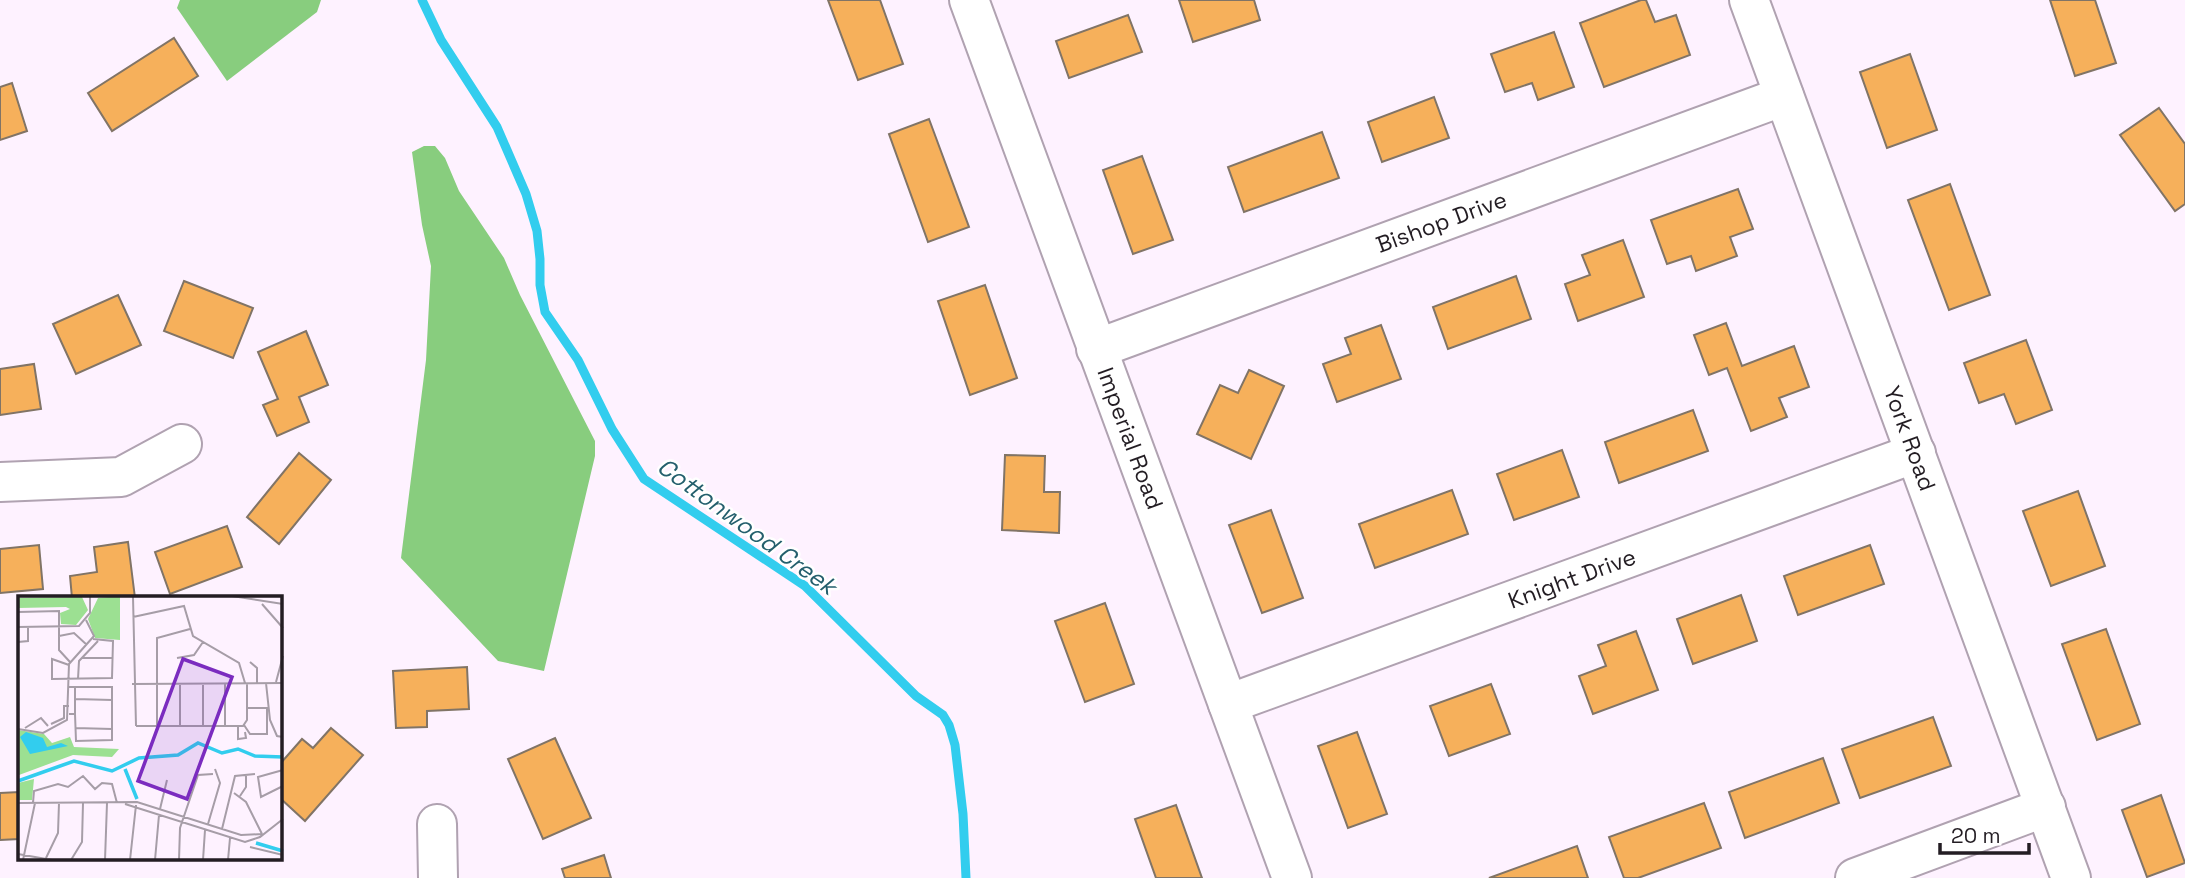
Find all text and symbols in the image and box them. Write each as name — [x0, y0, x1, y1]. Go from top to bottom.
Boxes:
street label: Bishop Drive — [1372, 184, 1511, 260]
street label: Imperial Road — [1090, 363, 1170, 514]
street label: York Road — [1877, 382, 1943, 495]
water label: Cottonwood Creek — [651, 451, 845, 603]
street label: Knight Drive — [1504, 542, 1640, 616]
inset map — [18, 596, 282, 860]
scale bar — [1940, 812, 2029, 856]
text: 20 m — [1951, 822, 2001, 849]

